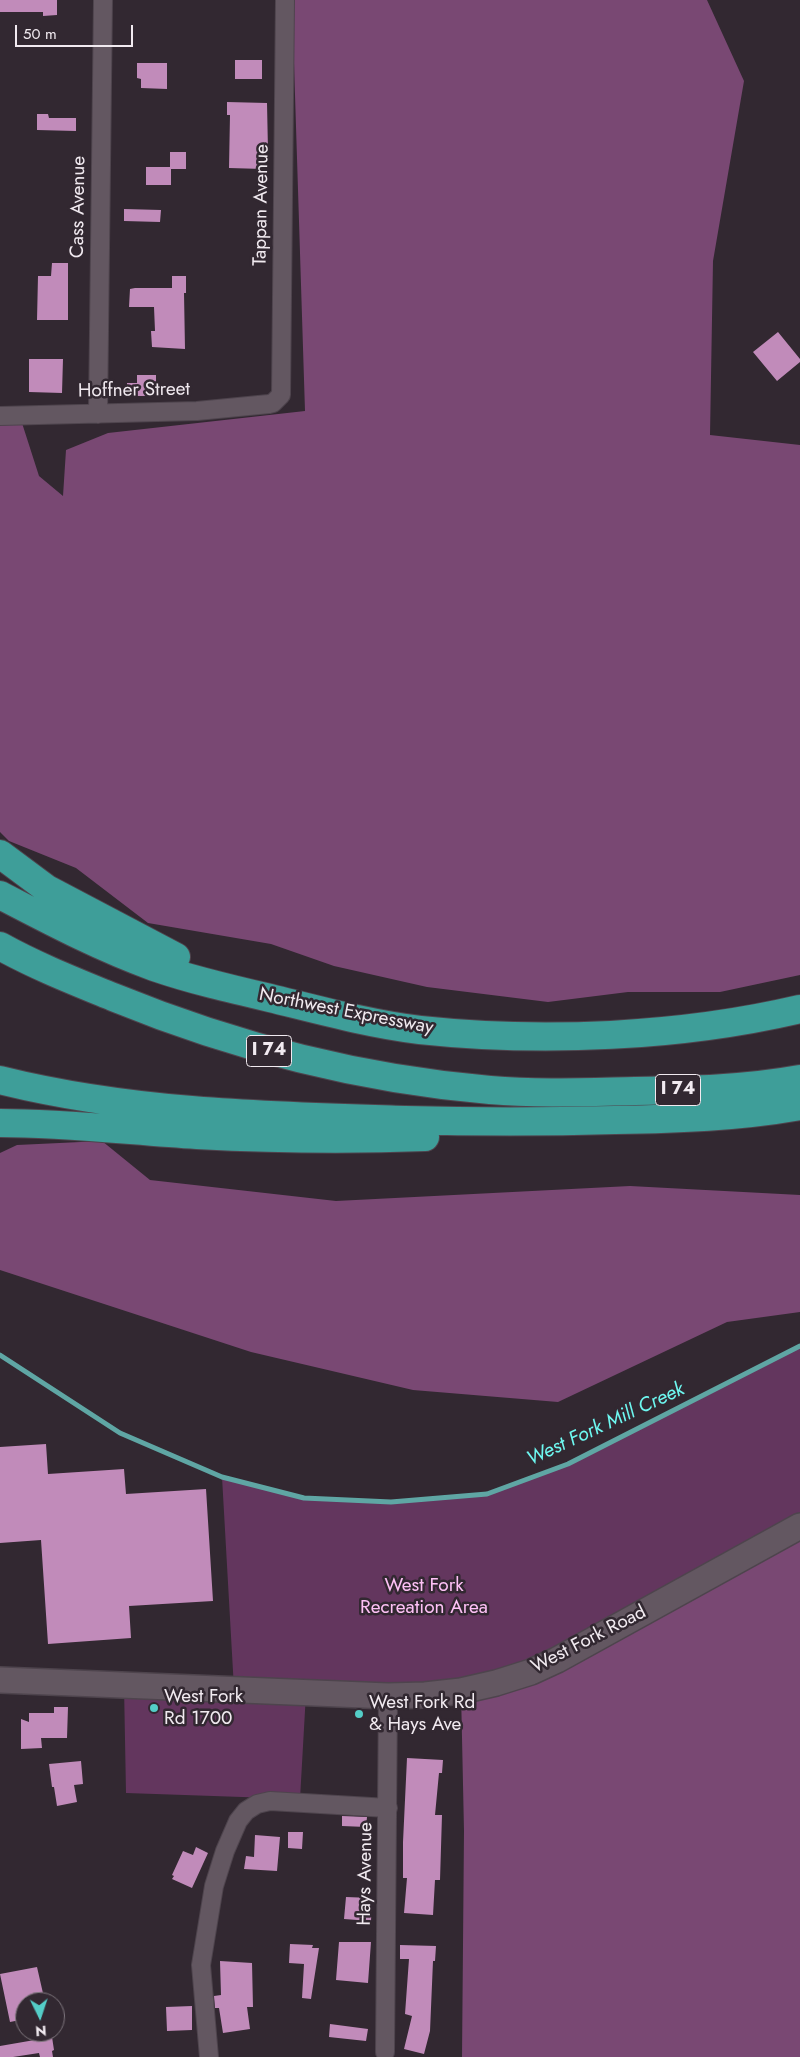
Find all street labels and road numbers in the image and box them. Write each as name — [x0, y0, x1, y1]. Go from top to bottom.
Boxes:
street label: Tappan Avenue — [250, 144, 274, 266]
street label: Cass Avenue — [67, 156, 91, 258]
street label: Hoffner Street — [78, 379, 190, 403]
street label: Northwest Expressway — [257, 984, 435, 1040]
road number: I 74 — [246, 1036, 292, 1066]
road number: I 74 — [656, 1074, 700, 1106]
street label: West Fork Road — [528, 1601, 650, 1679]
street label: Hays Avenue — [354, 1822, 378, 1926]

